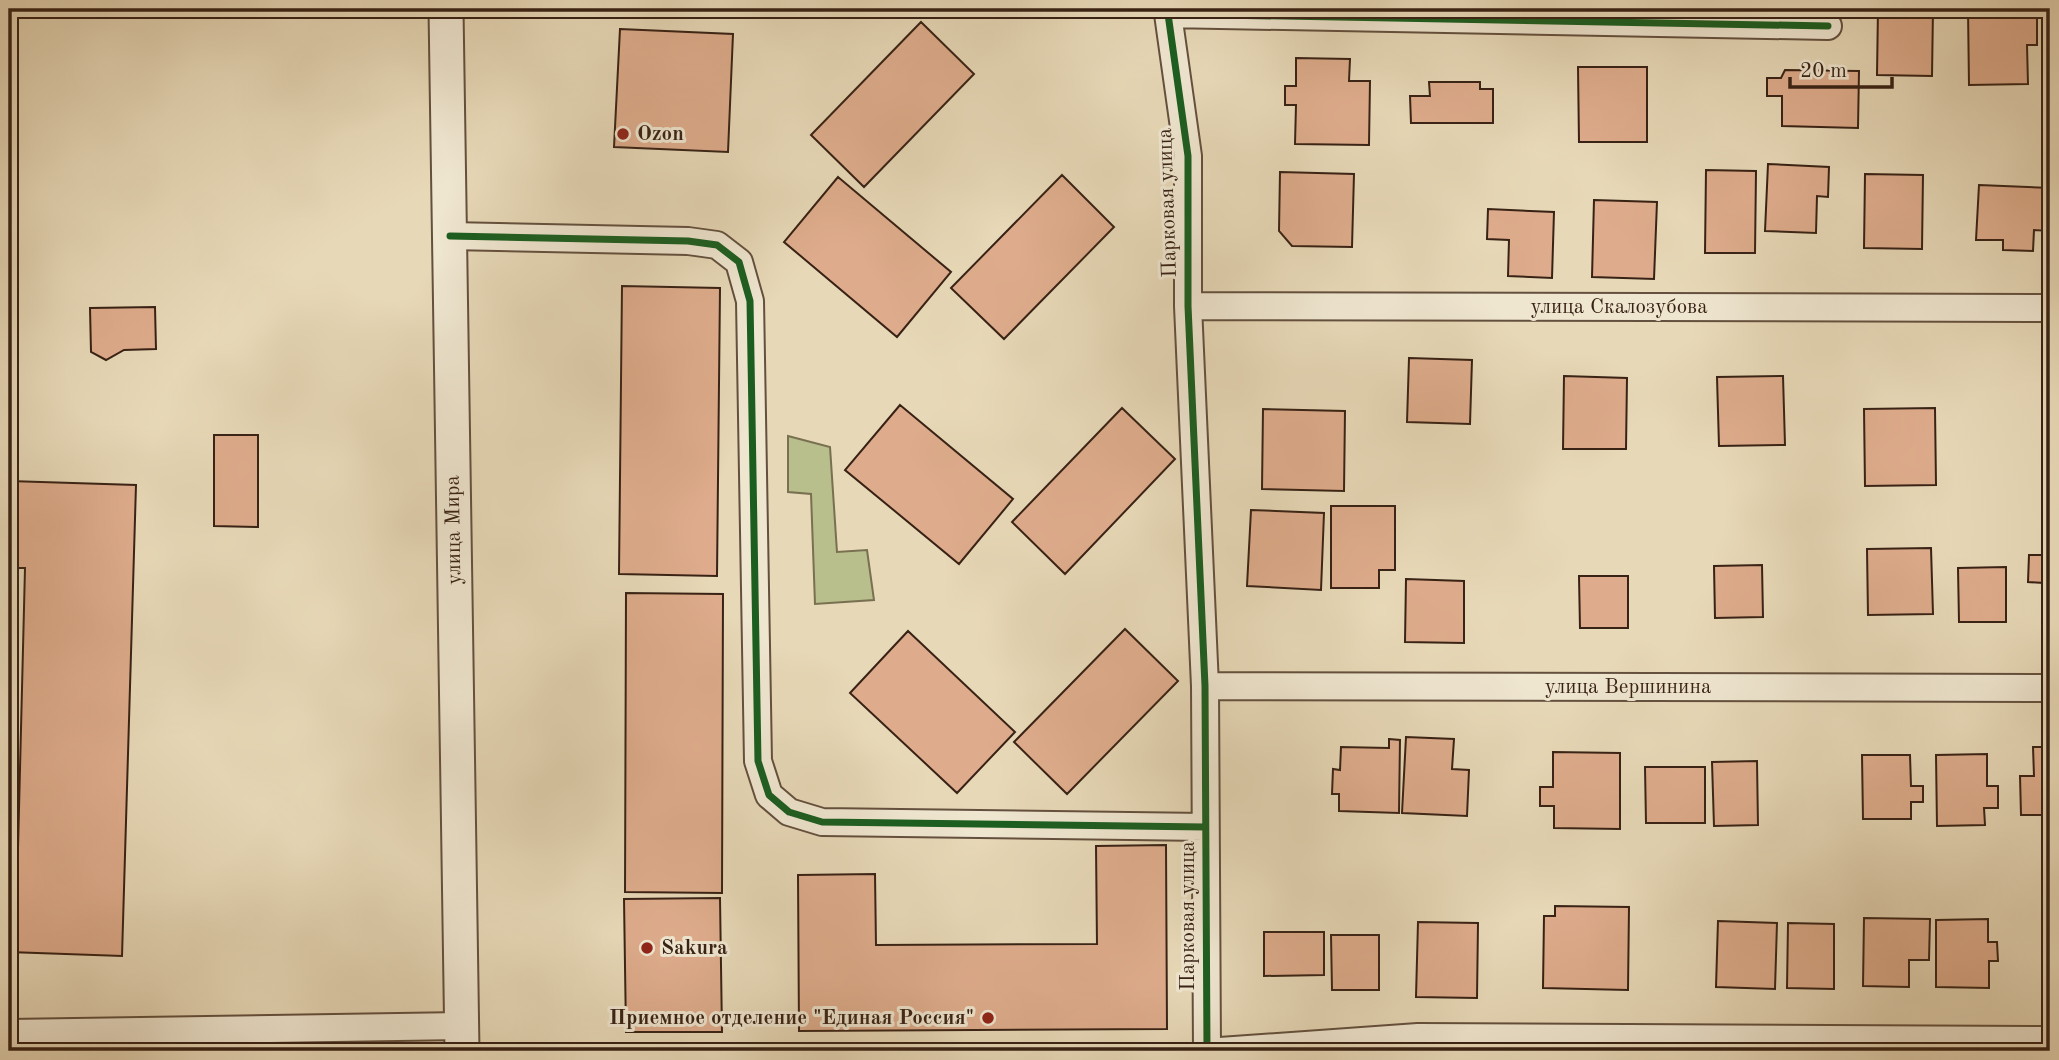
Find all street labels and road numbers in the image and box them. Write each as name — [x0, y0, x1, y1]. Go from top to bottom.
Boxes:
street label: Парковая улица — [1155, 128, 1181, 278]
street label: улица Скалозубова — [1530, 297, 1708, 318]
street label: улица Мира — [443, 475, 465, 585]
street label: улица Вершинина — [1545, 677, 1711, 698]
street label: Парковая улица — [1178, 841, 1199, 991]

